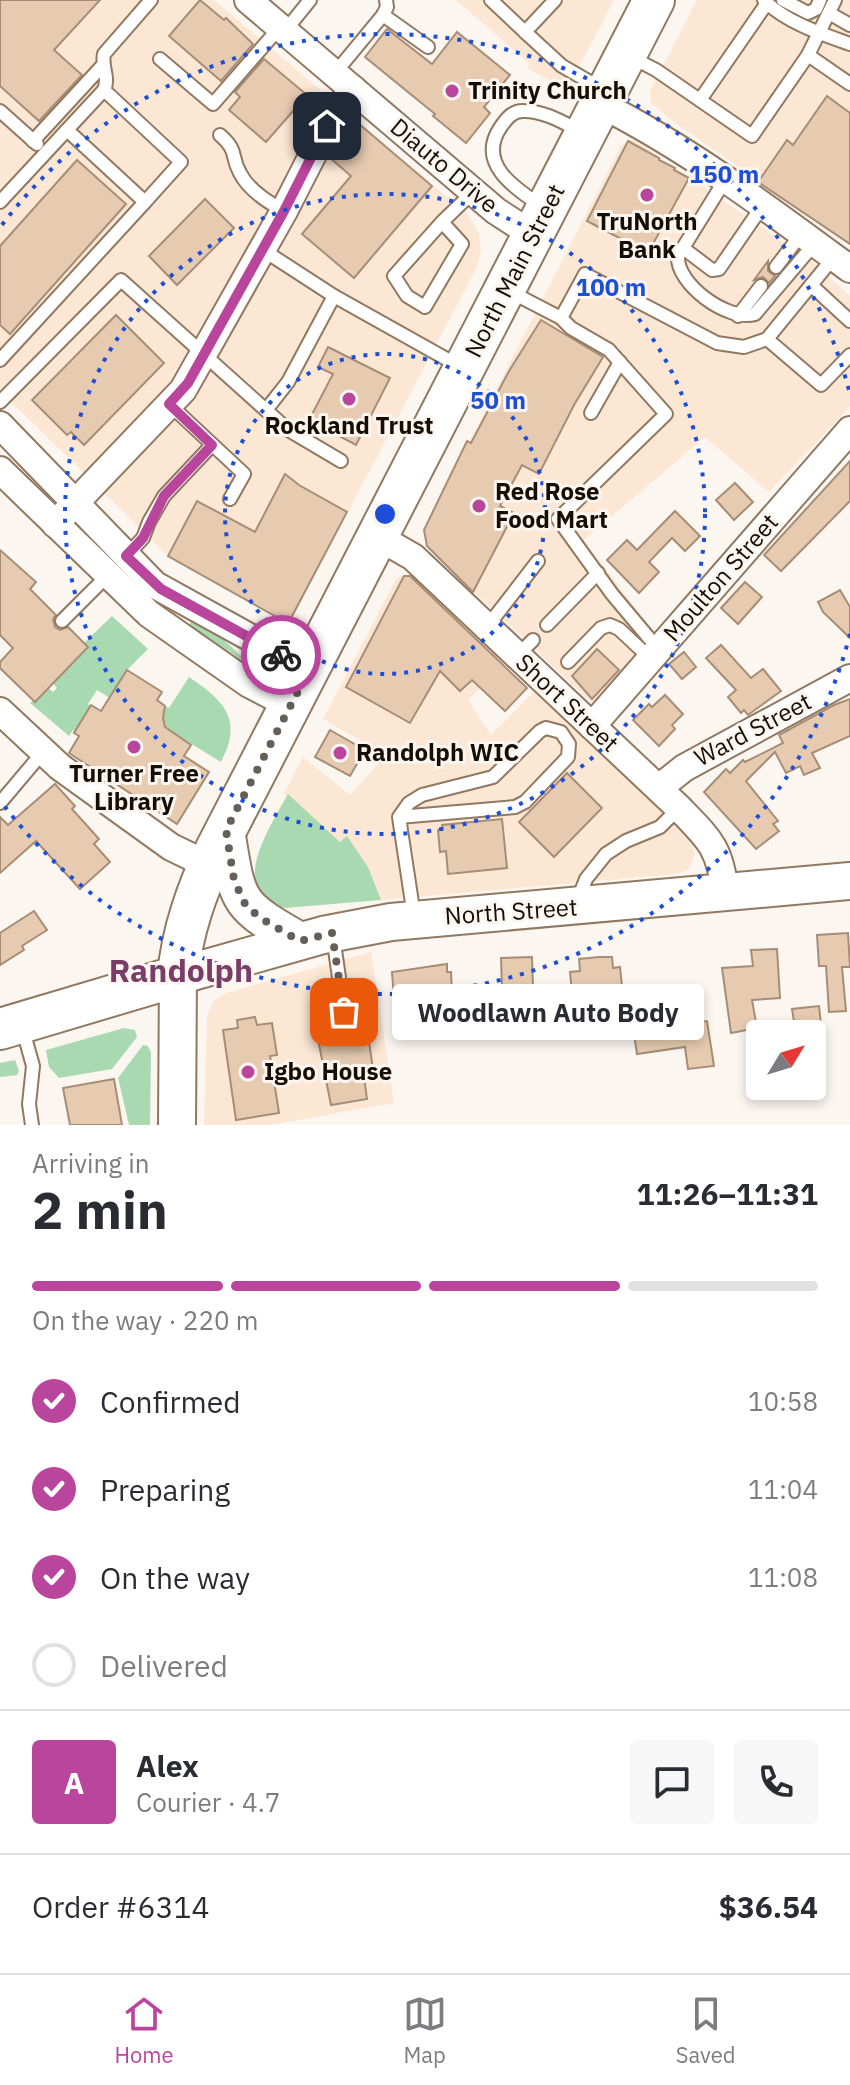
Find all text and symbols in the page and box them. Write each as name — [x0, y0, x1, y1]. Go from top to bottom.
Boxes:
place label: Trinity Church — [468, 74, 627, 106]
marker: Trinity Church — [443, 82, 461, 100]
pin — [293, 92, 361, 160]
icon: home — [305, 104, 349, 148]
street label: Diauto Drive — [384, 111, 505, 220]
text: 150 m — [689, 158, 759, 190]
street label: North Main Street — [457, 178, 572, 363]
marker: TruNorth Bank — [638, 186, 656, 204]
place label: TruNorth Bank — [596, 205, 698, 265]
text: 100 m — [576, 271, 646, 303]
text: 50 m — [470, 384, 526, 416]
marker: Rockland Trust — [340, 390, 358, 408]
place label: Rockland Trust — [264, 409, 434, 441]
place label: Red Rose Food Mart — [495, 475, 608, 535]
marker: Red Rose Food Mart — [470, 497, 488, 515]
centre of rings — [371, 500, 399, 528]
street label: Moulton Street — [656, 507, 785, 648]
courier — [241, 615, 321, 695]
icon: bike — [259, 633, 303, 677]
street label: Short Street — [509, 646, 626, 758]
street label: Ward Street — [688, 685, 817, 773]
place label: Randolph WIC — [356, 736, 519, 768]
marker: Turner Free Library — [125, 738, 143, 756]
marker: Randolph WIC — [331, 744, 349, 762]
place label: Turner Free Library — [69, 757, 199, 817]
street label: North Street — [444, 890, 578, 932]
district label: Randolph — [109, 949, 253, 991]
pin — [310, 978, 378, 1046]
callout: Woodlawn Auto Body — [392, 984, 704, 1040]
icon: bag — [322, 990, 366, 1034]
text: Woodlawn Auto Body — [417, 995, 679, 1029]
north arrow — [746, 1020, 826, 1100]
map controls — [746, 1020, 826, 1100]
place label: Igbo House — [264, 1055, 392, 1087]
marker: Igbo House — [239, 1063, 257, 1081]
text: Arriving in — [32, 1146, 149, 1180]
text: 11:26–11:31 — [637, 1174, 818, 1213]
text: 2 min — [32, 1176, 168, 1243]
text: On the way · 220 m — [32, 1303, 258, 1337]
icon: check — [32, 1379, 76, 1423]
text: Confirmed — [100, 1382, 241, 1421]
text: 10:58 — [748, 1384, 818, 1418]
icon: check — [32, 1467, 76, 1511]
text: Preparing — [100, 1470, 230, 1509]
text: 11:04 — [748, 1472, 818, 1506]
icon: check — [32, 1555, 76, 1599]
text: On the way — [100, 1558, 250, 1597]
text: 11:08 — [748, 1560, 818, 1594]
text: Delivered — [100, 1646, 228, 1685]
button: chat — [630, 1740, 714, 1824]
button: phone — [734, 1740, 818, 1824]
text: Alex — [136, 1746, 199, 1785]
text: A — [64, 1763, 84, 1802]
text: Courier · 4.7 — [136, 1785, 280, 1819]
text: Order #6314 — [32, 1887, 209, 1926]
text: $36.54 — [719, 1887, 818, 1926]
tab: Home — [114, 1992, 174, 2069]
tab: Map — [403, 1992, 447, 2069]
tab: Saved — [676, 1992, 735, 2069]

